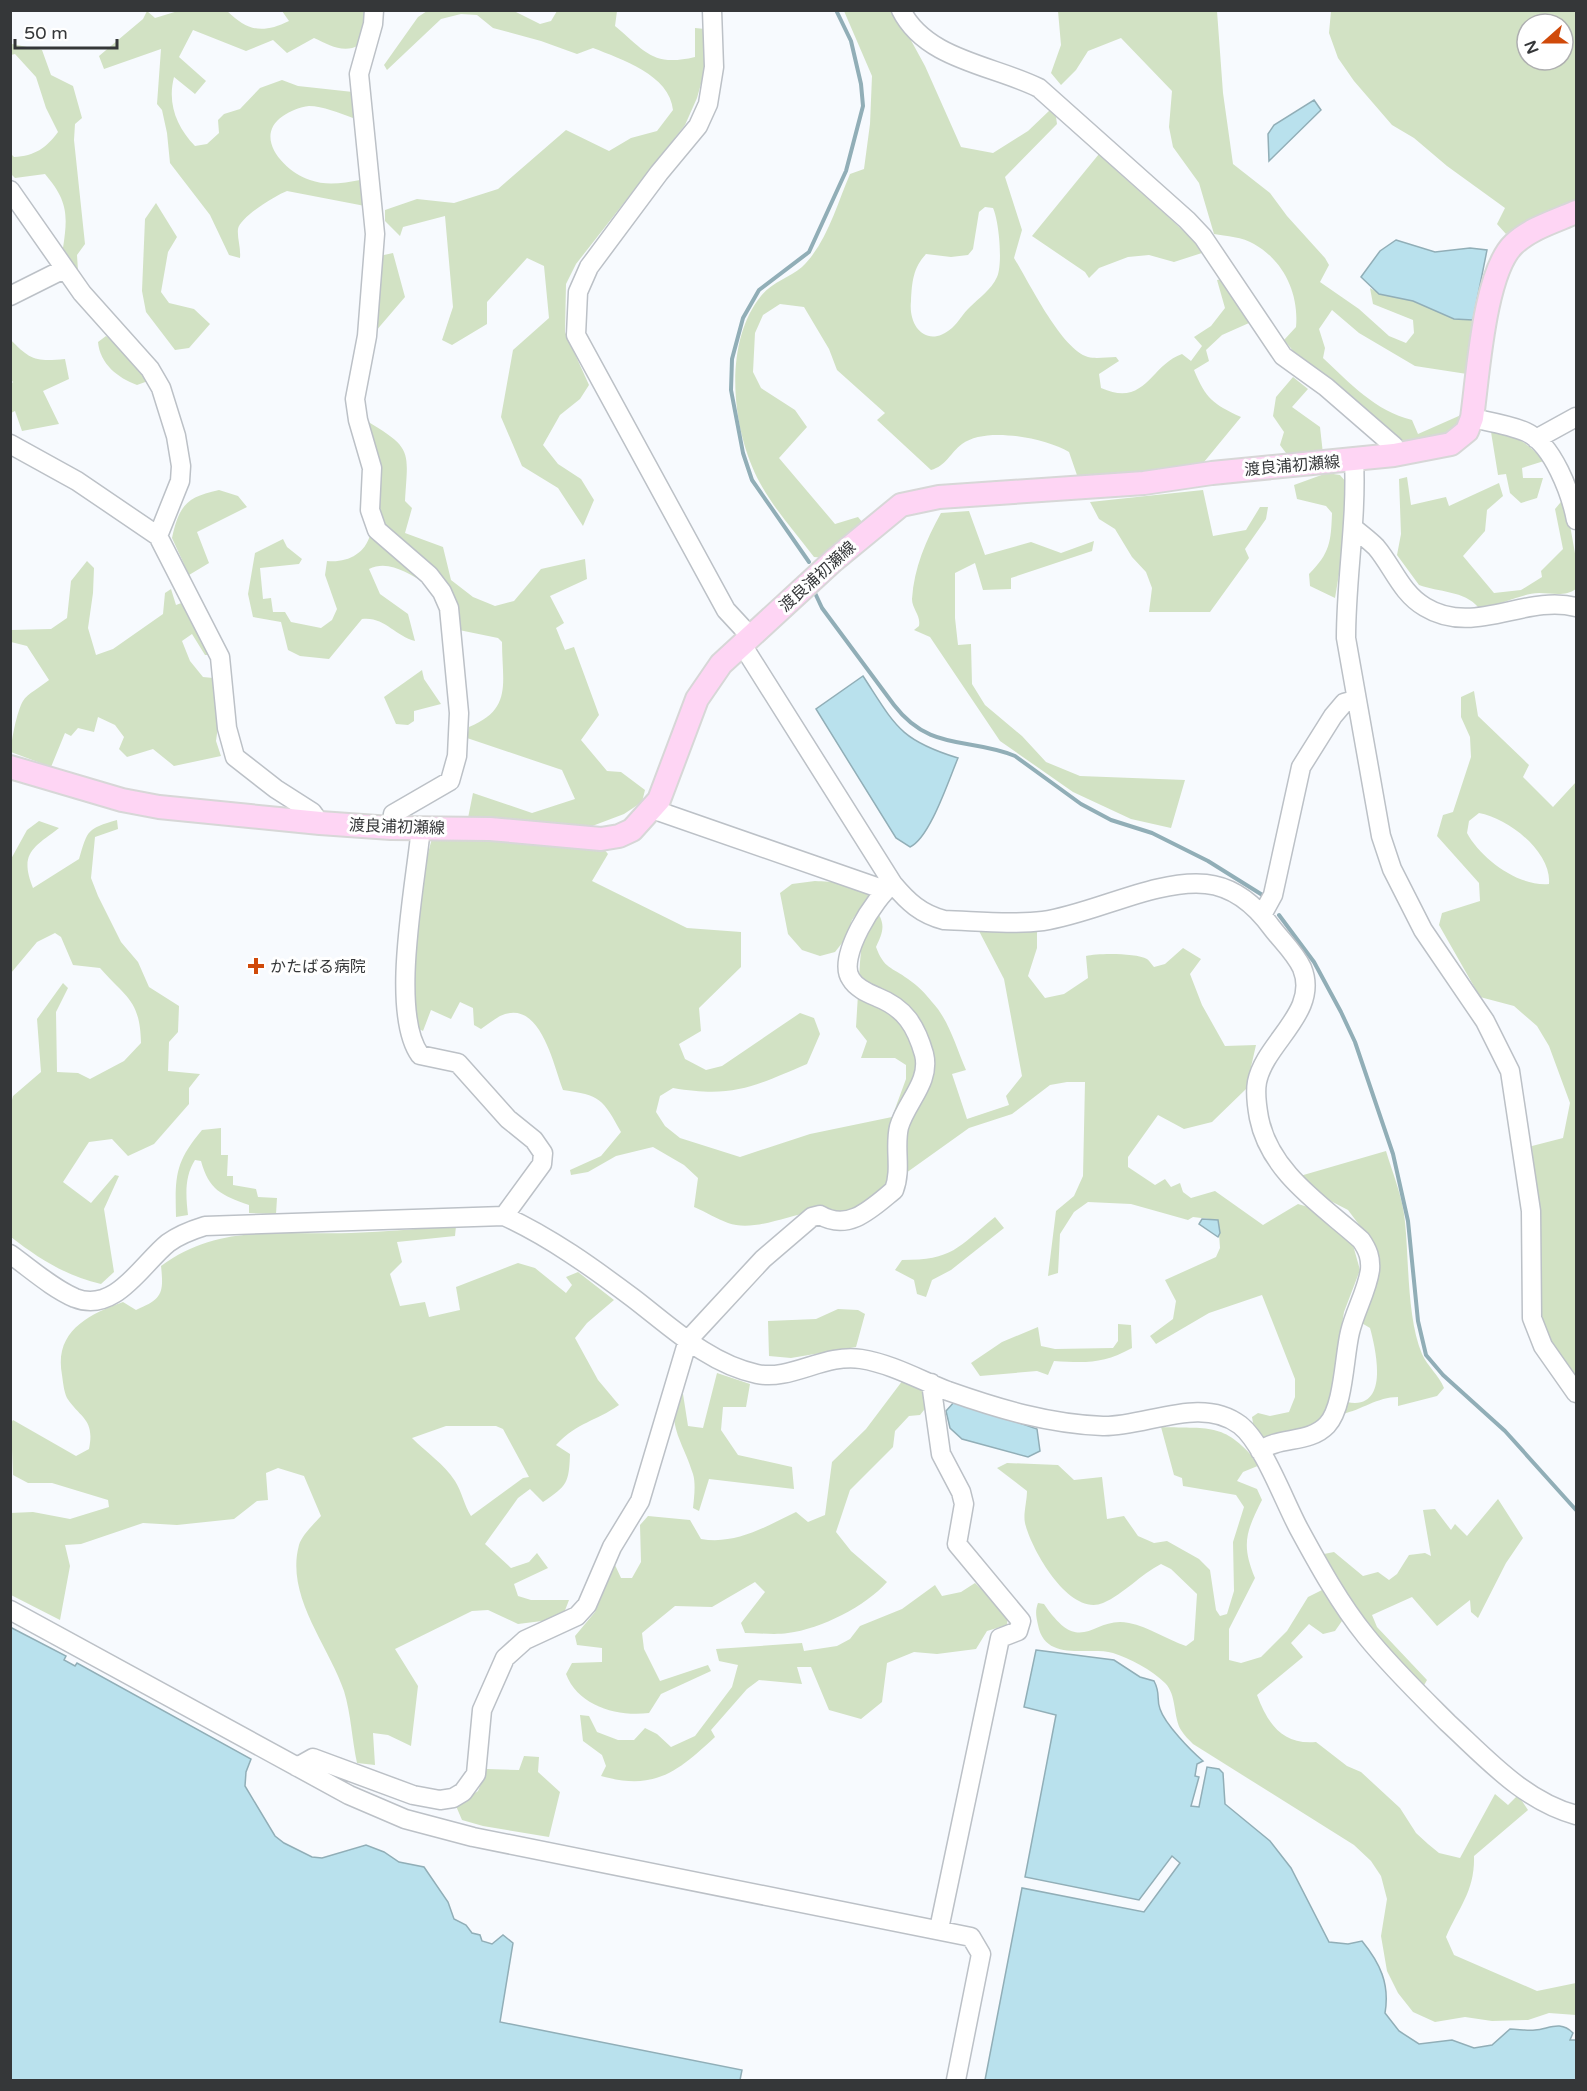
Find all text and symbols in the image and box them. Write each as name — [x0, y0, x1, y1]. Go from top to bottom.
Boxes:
scale bar — [15, 12, 117, 50]
north arrow — [1515, 12, 1575, 72]
text: 50 m — [24, 22, 68, 44]
text: N — [1520, 37, 1544, 57]
street label: 渡良浦初瀬線 — [1243, 452, 1341, 480]
street label: 渡良浦初瀬線 — [775, 537, 860, 616]
street label: 渡良浦初瀬線 — [349, 815, 445, 839]
marker: かたばる病院 — [247, 957, 265, 975]
place label: かたばる病院 — [270, 957, 366, 977]

